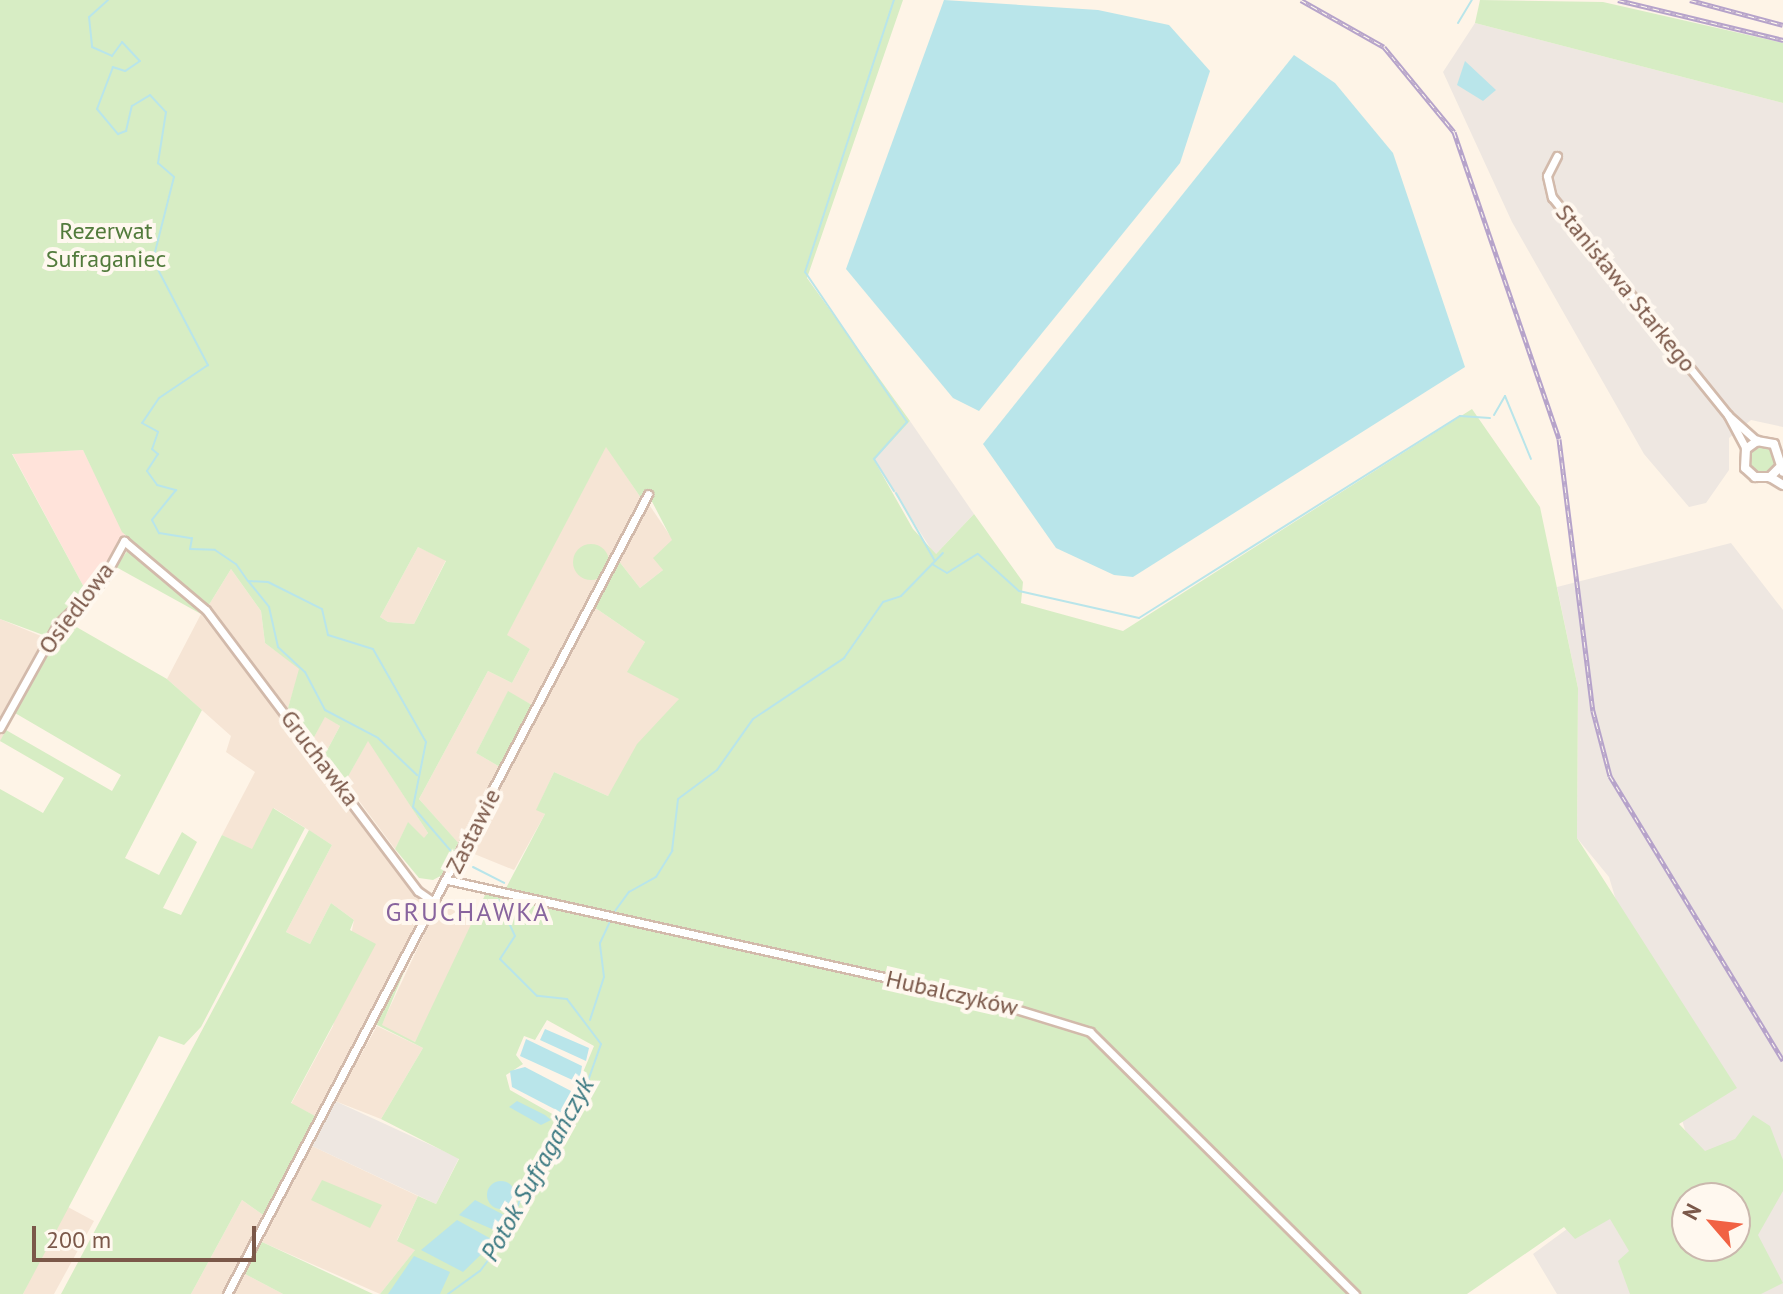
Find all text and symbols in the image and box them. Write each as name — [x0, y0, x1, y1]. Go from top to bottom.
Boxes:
street label: Stanisława Starkego — [1550, 198, 1702, 378]
park label: Rezerwat Sufraganiec — [46, 217, 166, 273]
street label: Osiedlowa — [32, 557, 120, 659]
street label: Gruchawka — [275, 704, 365, 812]
street label: Zastawie — [440, 784, 506, 878]
district label: GRUCHAWKA — [386, 896, 550, 928]
street label: Hubalczyków — [883, 964, 1021, 1022]
water label: Potok Sufragańczyk — [473, 1071, 601, 1267]
north arrow — [1671, 1182, 1751, 1262]
text: N — [1676, 1199, 1707, 1225]
scale bar — [36, 1210, 260, 1260]
text: 200 m — [46, 1224, 111, 1255]

